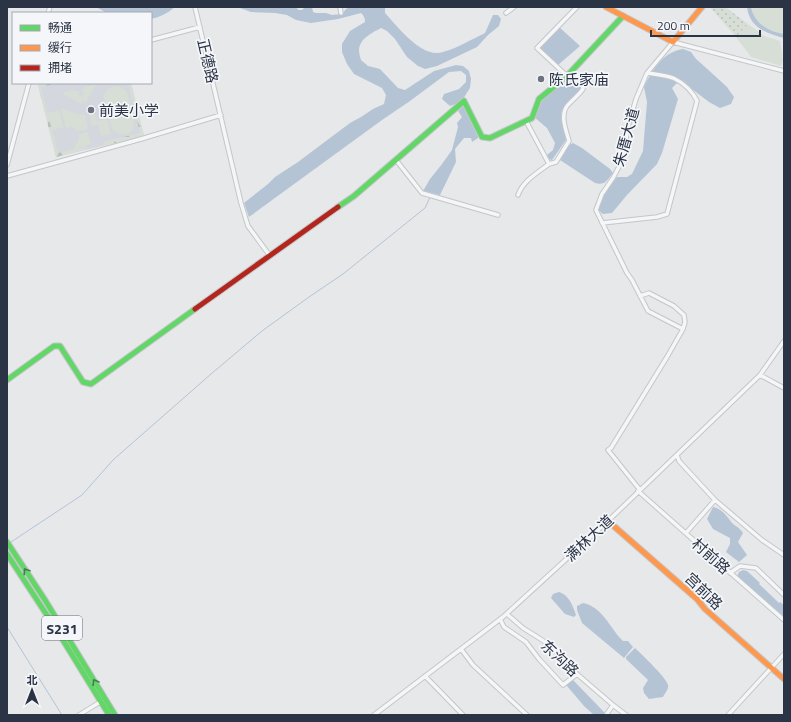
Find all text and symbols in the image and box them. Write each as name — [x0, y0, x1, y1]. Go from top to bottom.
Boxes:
legend — [12, 12, 152, 84]
scale bar — [651, 12, 760, 38]
text: 200 m — [657, 16, 690, 35]
text: 畅通 — [48, 18, 72, 37]
street label: 正德路 — [192, 36, 224, 86]
text: 缓行 — [48, 38, 72, 57]
text: 拥堵 — [48, 58, 72, 77]
place label: 陈氏家庙 — [549, 68, 609, 91]
marker: 陈氏家庙 — [536, 74, 546, 84]
place label: 前美小学 — [99, 99, 159, 122]
marker: 前美小学 — [86, 105, 96, 115]
street label: 朱厝大道 — [607, 105, 645, 169]
street label: 满林大道 — [559, 509, 619, 567]
street label: 村前路 — [687, 532, 735, 580]
street label: 宫前路 — [680, 567, 728, 615]
one-way arrow — [23, 568, 31, 575]
road number: S231 — [42, 616, 82, 640]
street label: 东沟路 — [536, 634, 584, 682]
north arrow — [12, 670, 52, 710]
text: 北 — [27, 672, 38, 688]
one-way arrow — [92, 679, 99, 686]

